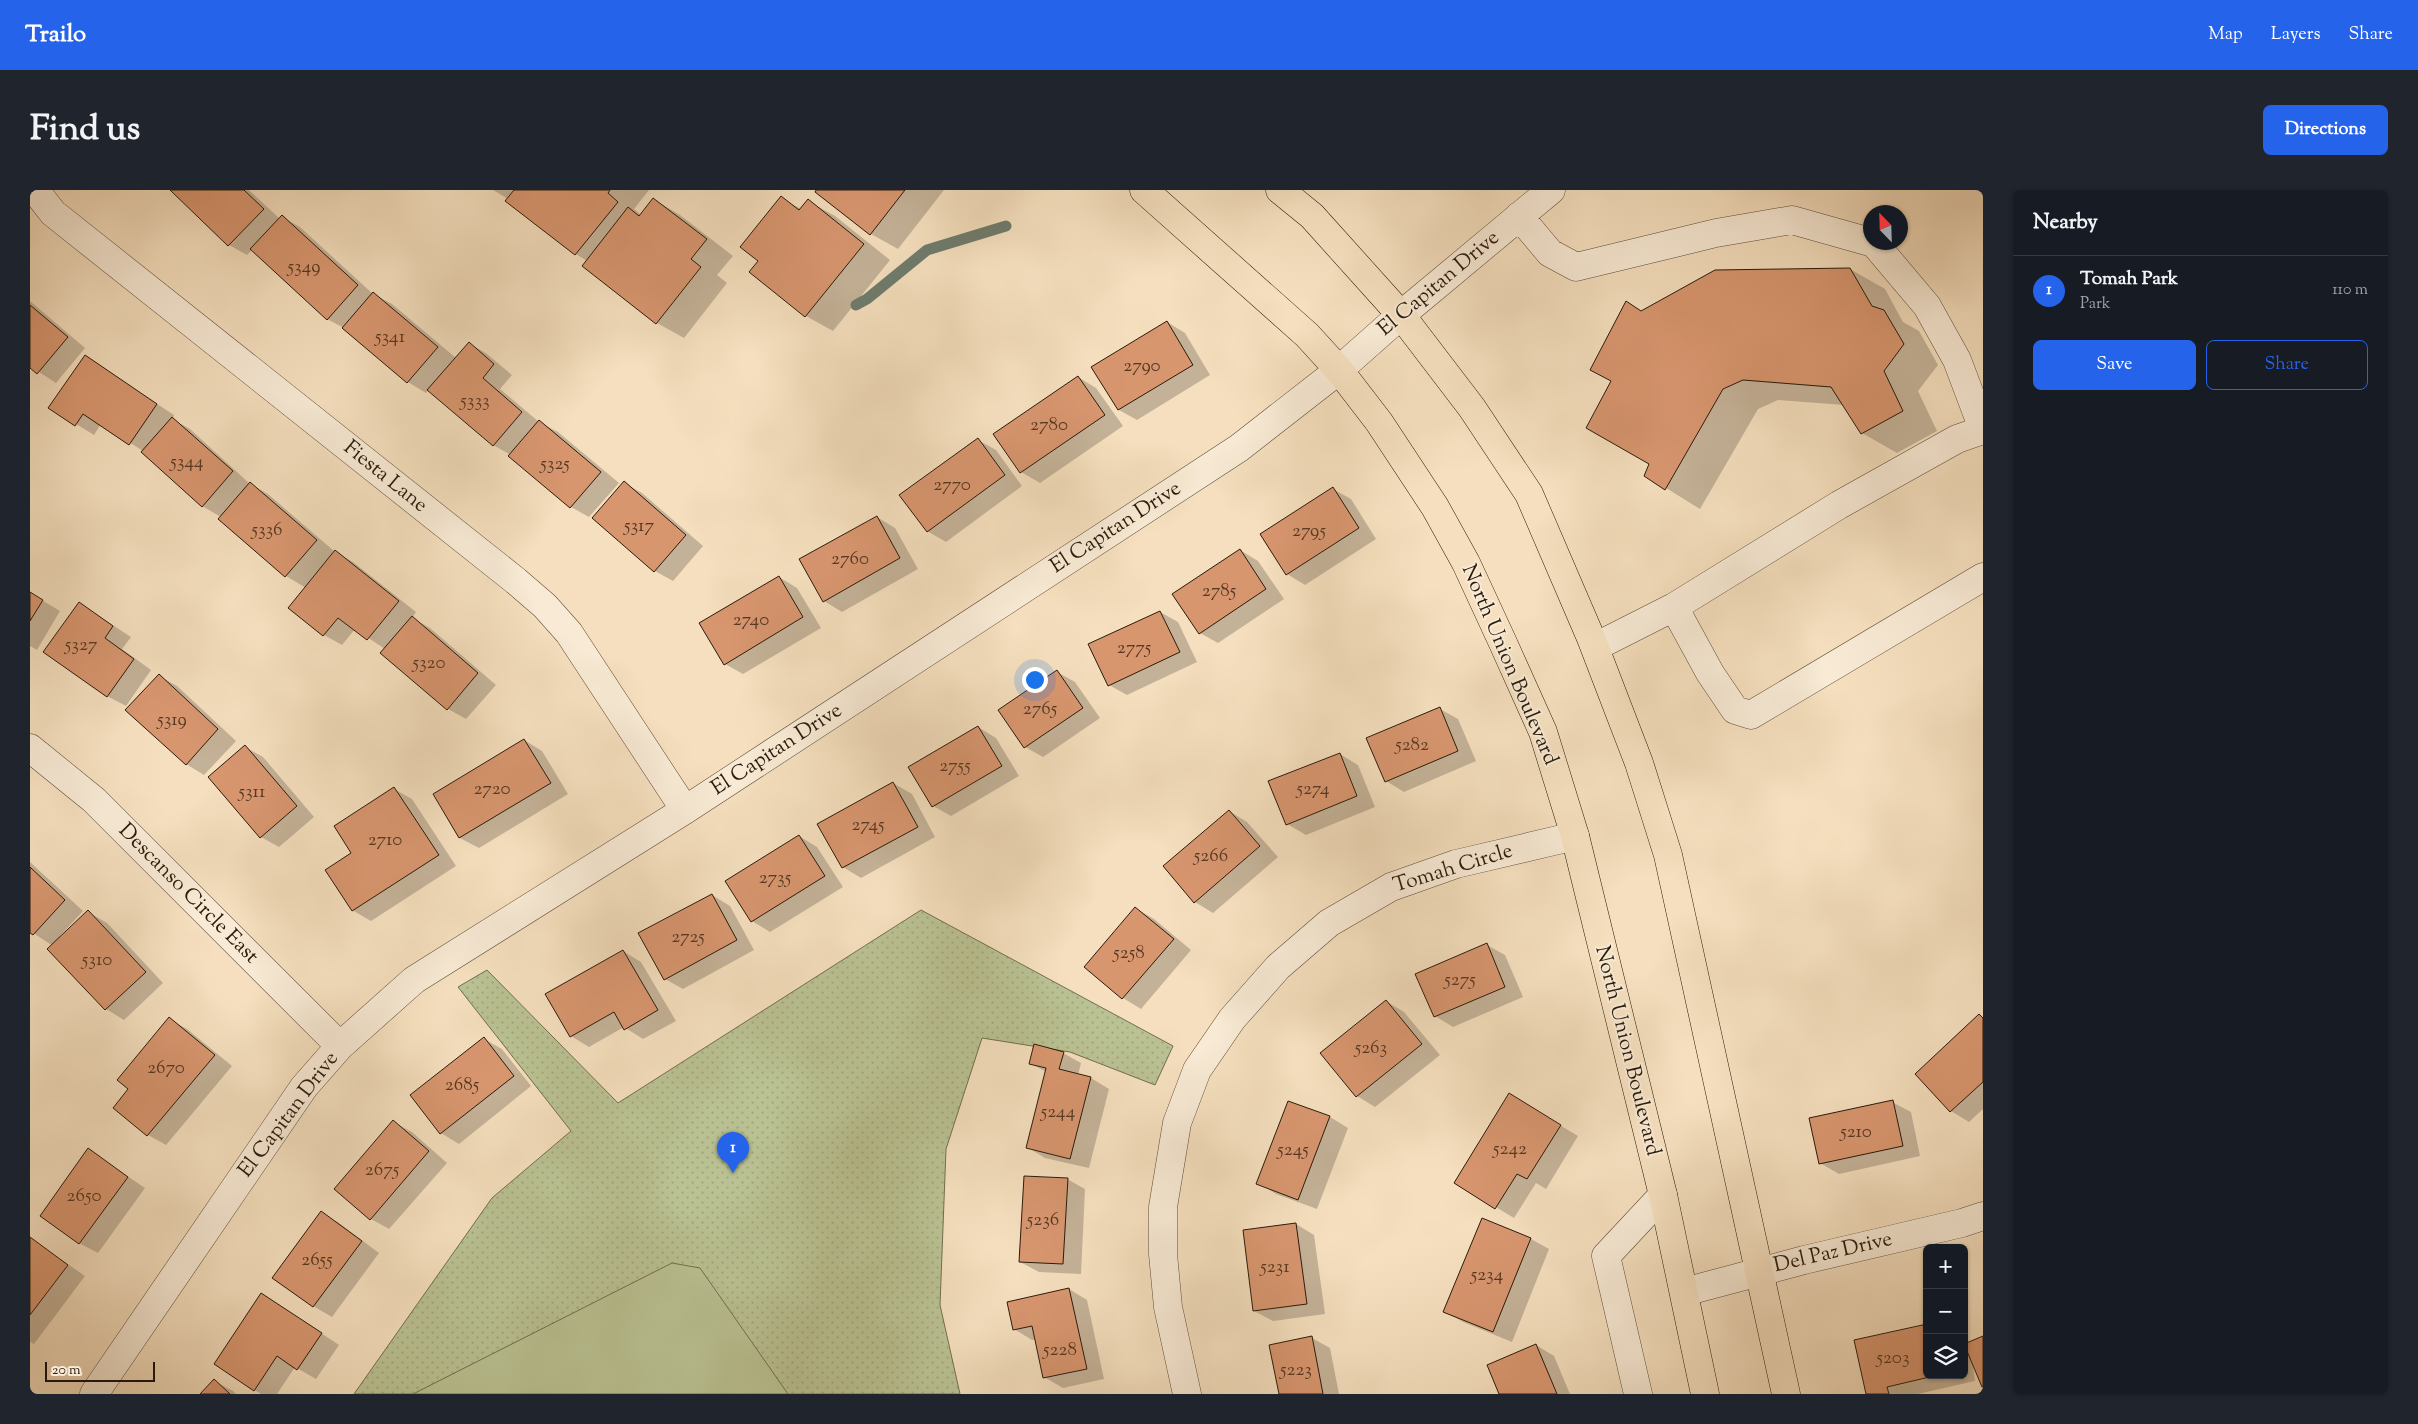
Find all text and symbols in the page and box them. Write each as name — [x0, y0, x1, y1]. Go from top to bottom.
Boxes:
text: Trailo — [25, 18, 86, 52]
text: Map — [2208, 22, 2243, 48]
text: Layers — [2271, 22, 2321, 48]
text: Share — [2349, 22, 2393, 48]
text: Find us — [30, 105, 140, 156]
button: Directions — [2263, 105, 2388, 155]
north arrow — [1863, 205, 1908, 250]
text: Nearby — [2033, 208, 2098, 238]
street label: El Capitan Drive — [1372, 224, 1506, 344]
house number: 5349 — [287, 254, 320, 281]
text: Tomah Park — [2080, 266, 2178, 293]
text: 1 — [2046, 279, 2052, 302]
text: 110 m — [2332, 279, 2368, 302]
text: Park — [2080, 293, 2111, 316]
house number: 5341 — [374, 324, 406, 351]
button: Save — [2033, 340, 2196, 390]
button: Share — [2206, 340, 2368, 390]
house number: 2790 — [1123, 353, 1161, 380]
house number: 5333 — [459, 388, 490, 415]
house number: 2780 — [1030, 412, 1068, 439]
street label: Fiesta Lane — [336, 434, 434, 520]
house number: 5344 — [169, 449, 204, 476]
house number: 5325 — [539, 451, 570, 478]
house number: 2770 — [933, 472, 971, 499]
street label: El Capitan Drive — [1045, 474, 1187, 582]
house number: 5317 — [623, 513, 655, 540]
house number: 5336 — [250, 517, 283, 544]
house number: 2795 — [1292, 518, 1326, 545]
house number: 2760 — [831, 546, 869, 573]
street label: North Union Boulevard — [1453, 560, 1565, 770]
house number: 2785 — [1202, 578, 1237, 605]
house number: 2740 — [733, 607, 769, 634]
house number: 5327 — [64, 632, 98, 659]
house number: 2775 — [1117, 635, 1152, 662]
house number: 5320 — [411, 650, 446, 677]
your location — [1022, 667, 1048, 693]
street label: El Capitan Drive — [706, 696, 848, 804]
house number: 2765 — [1023, 696, 1058, 723]
house number: 5319 — [156, 707, 187, 734]
house number: 5282 — [1394, 732, 1429, 759]
house number: 2755 — [939, 753, 971, 780]
house number: 2720 — [473, 776, 511, 803]
house number: 5274 — [1295, 776, 1330, 803]
house number: 5311 — [237, 779, 266, 806]
house number: 2745 — [851, 812, 885, 839]
street label: Descanso Circle East — [111, 817, 265, 971]
house number: 2710 — [368, 827, 402, 854]
street label: Tomah Circle — [1390, 837, 1516, 901]
house number: 5266 — [1193, 843, 1228, 870]
house number: 2735 — [759, 865, 792, 892]
house number: 2725 — [671, 924, 705, 951]
house number: 5258 — [1112, 940, 1145, 967]
street label: North Union Boulevard — [1586, 943, 1668, 1159]
house number: 5310 — [81, 947, 112, 974]
house number: 5275 — [1443, 967, 1476, 994]
house number: 5263 — [1354, 1035, 1387, 1062]
street label: El Capitan Drive — [232, 1046, 346, 1184]
house number: 2670 — [147, 1055, 185, 1082]
house number: 2685 — [445, 1072, 480, 1099]
house number: 5244 — [1040, 1099, 1076, 1126]
house number: 5210 — [1839, 1119, 1872, 1146]
pin: 1 — [717, 1132, 749, 1173]
house number: 5242 — [1492, 1136, 1527, 1163]
house number: 5245 — [1276, 1137, 1309, 1164]
house number: 2675 — [365, 1157, 400, 1184]
house number: 2650 — [67, 1183, 101, 1210]
house number: 5236 — [1026, 1207, 1059, 1234]
street label: Del Paz Drive — [1771, 1225, 1895, 1281]
map controls — [1923, 1244, 1968, 1379]
button: + — [1923, 1244, 1968, 1289]
house number: 2655 — [301, 1247, 333, 1274]
house number: 5231 — [1259, 1254, 1290, 1281]
house number: 5234 — [1470, 1262, 1504, 1289]
button: − — [1923, 1289, 1968, 1334]
button: layers — [1923, 1334, 1968, 1379]
house number: 5228 — [1042, 1337, 1077, 1364]
house number: 5203 — [1875, 1345, 1910, 1372]
house number: 5223 — [1279, 1357, 1312, 1384]
scale bar — [45, 1359, 155, 1382]
text: 20 m — [52, 1361, 81, 1381]

